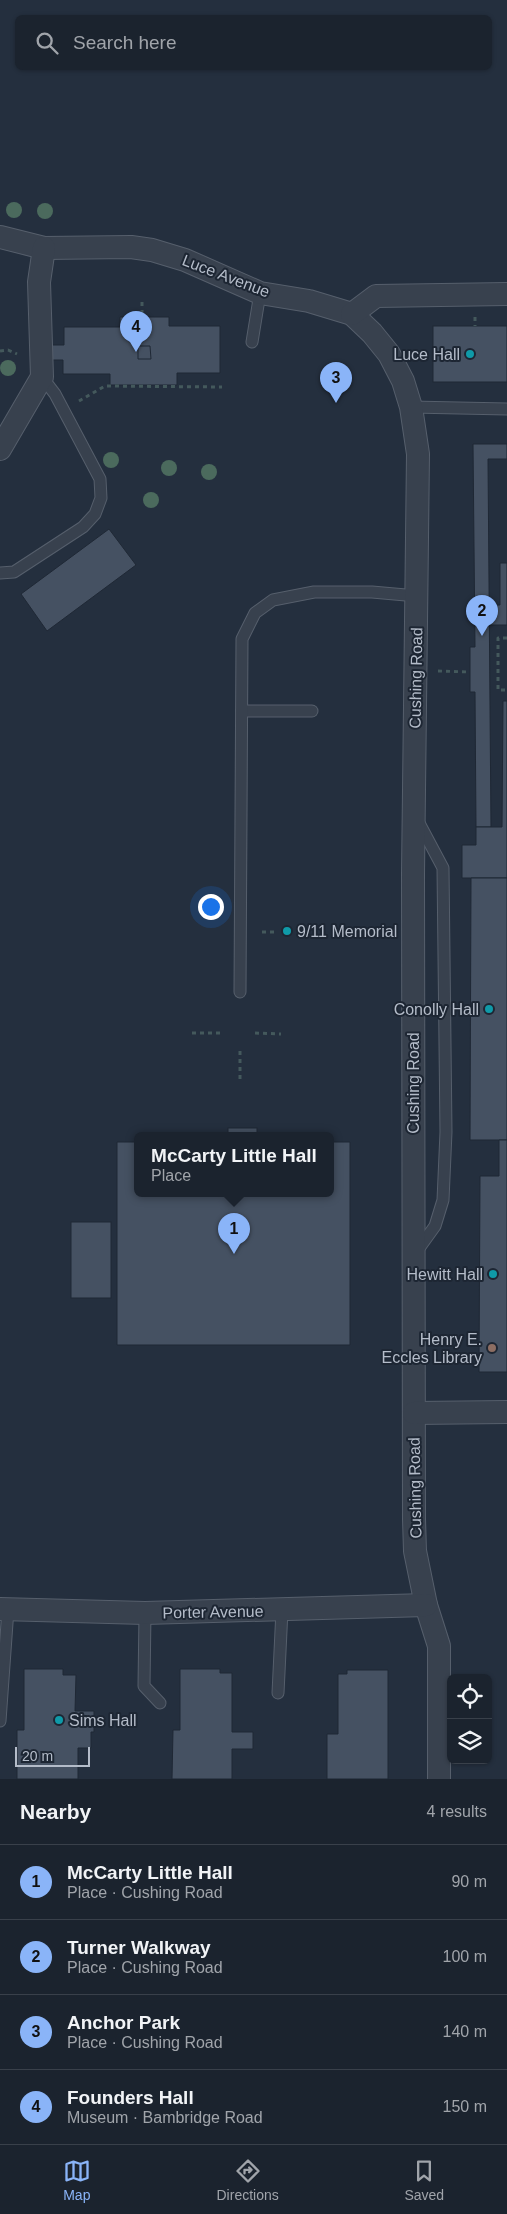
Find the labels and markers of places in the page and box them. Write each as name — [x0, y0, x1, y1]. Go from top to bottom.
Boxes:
pin: 4 — [120, 311, 152, 352]
place label: Luce Hall — [393, 346, 460, 363]
marker: Luce Hall — [464, 348, 476, 360]
pin: 3 — [320, 362, 352, 403]
pin: 2 — [466, 595, 498, 636]
place label: 9/11 Memorial — [297, 923, 397, 940]
marker: 9/11 Memorial — [281, 925, 293, 937]
place label: Conolly Hall — [394, 1001, 479, 1018]
marker: Conolly Hall — [483, 1003, 495, 1015]
pin: 1 — [218, 1213, 250, 1254]
place label: Hewitt Hall — [407, 1266, 483, 1283]
marker: Hewitt Hall — [487, 1268, 499, 1280]
place label: Henry E. Eccles Library — [382, 1331, 482, 1366]
marker: Henry E. Eccles Library — [486, 1342, 498, 1354]
place label: Sims Hall — [69, 1712, 137, 1729]
marker: Sims Hall — [53, 1714, 65, 1726]

